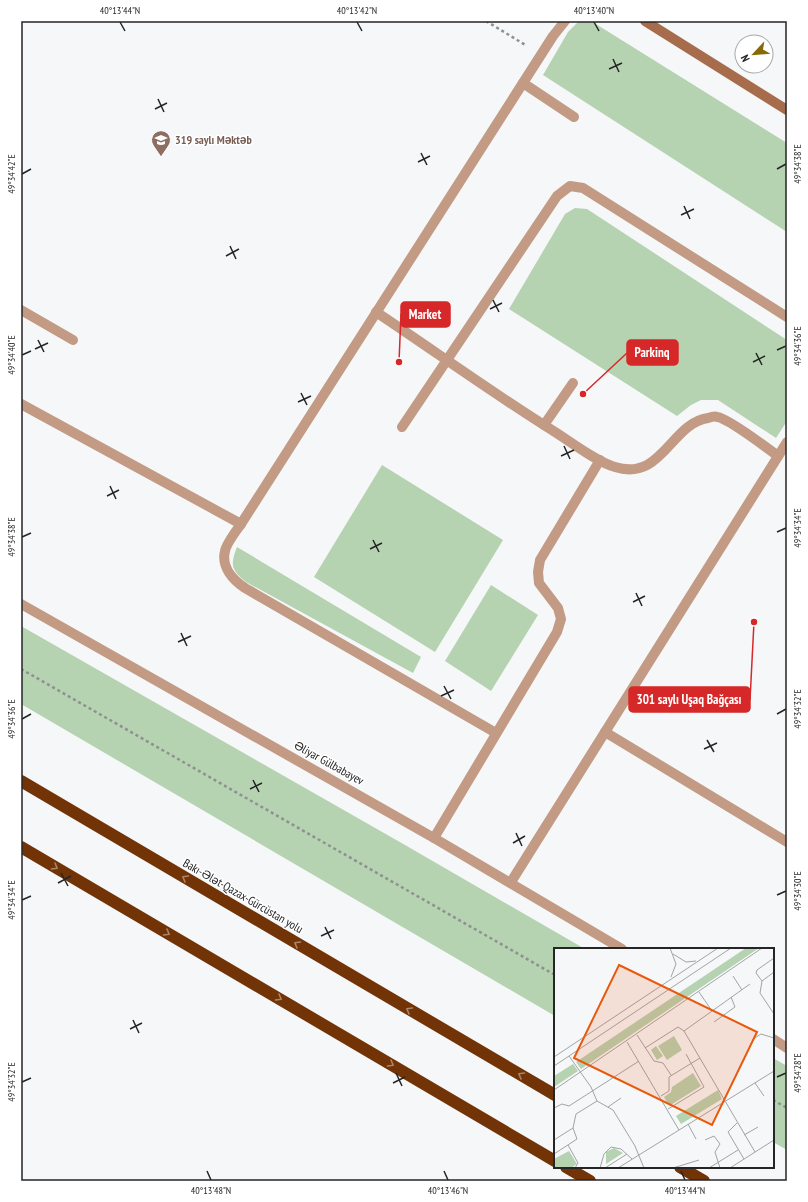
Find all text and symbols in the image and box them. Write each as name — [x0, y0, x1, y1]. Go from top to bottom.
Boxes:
text: 40°13'44"N — [100, 4, 140, 17]
text: 40°13'42"N — [337, 4, 377, 17]
text: 40°13'40"N — [574, 4, 614, 17]
north arrow — [734, 34, 774, 74]
text: N — [737, 53, 753, 64]
school or university icon: 319 saylı Məktəb — [150, 129, 172, 157]
place label: 319 saylı Məktəb — [175, 132, 252, 147]
text: 49°34'38"E — [791, 144, 804, 184]
text: 49°34'42"E — [5, 154, 18, 194]
callout: Market — [401, 302, 450, 327]
text: Market — [409, 306, 441, 323]
text: 49°34'36"E — [791, 326, 804, 366]
text: 49°34'40"E — [5, 335, 18, 375]
callout: Parkinq — [627, 340, 678, 365]
text: Parkinq — [635, 344, 670, 361]
text: 49°34'34"E — [791, 508, 804, 548]
text: 49°34'38"E — [5, 517, 18, 557]
callout: 301 saylı Uşaq Bağçası — [629, 687, 750, 712]
text: 49°34'32"E — [791, 689, 804, 729]
text: 301 saylı Uşaq Bağçası — [636, 691, 742, 708]
text: 49°34'36"E — [5, 699, 18, 739]
street label: Əliyar Gülbabayev — [292, 737, 367, 788]
street label: Bakı-Ələt-Qazax-Gürcüstan yolu — [181, 855, 306, 936]
one-way arrow — [51, 862, 58, 869]
text: 49°34'30"E — [791, 871, 804, 911]
one-way arrow — [182, 875, 189, 882]
text: 49°34'34"E — [5, 880, 18, 920]
one-way arrow — [163, 928, 170, 935]
one-way arrow — [294, 941, 301, 948]
inset map — [554, 948, 774, 1168]
one-way arrow — [275, 994, 282, 1001]
one-way arrow — [406, 1007, 413, 1014]
text: 49°34'28"E — [791, 1053, 804, 1093]
one-way arrow — [387, 1060, 394, 1067]
text: 49°34'32"E — [5, 1062, 18, 1102]
one-way arrow — [518, 1073, 525, 1080]
text: 40°13'48"N — [191, 1184, 231, 1197]
text: 40°13'46"N — [428, 1184, 468, 1197]
text: 40°13'44"N — [665, 1184, 705, 1197]

